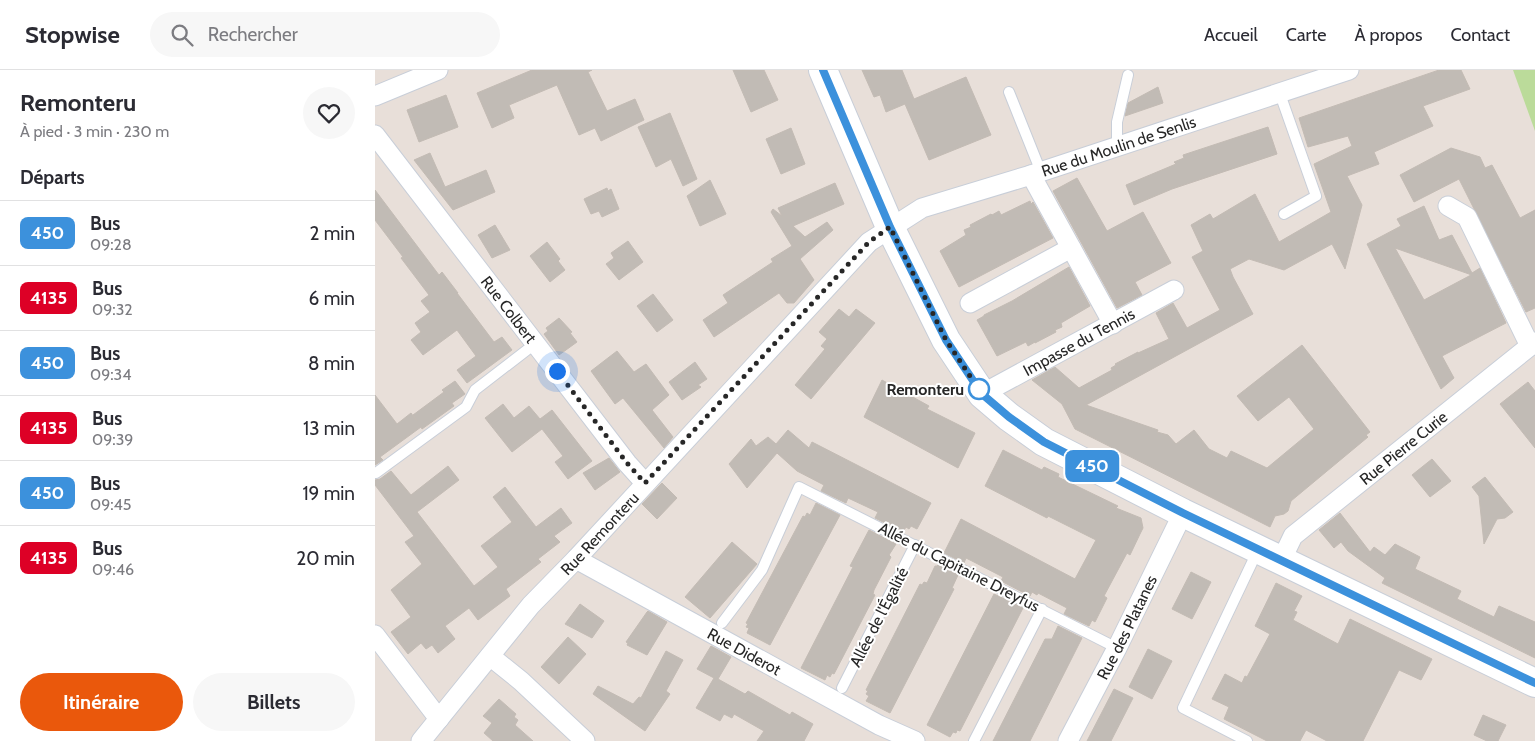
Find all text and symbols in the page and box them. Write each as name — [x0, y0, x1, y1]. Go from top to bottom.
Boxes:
search box — [150, 12, 500, 57]
text: Stopwise — [25, 20, 120, 49]
icon: search — [168, 21, 196, 49]
text: Rechercher — [208, 23, 298, 46]
text: Accueil — [1204, 24, 1258, 46]
text: Carte — [1286, 24, 1326, 46]
text: À propos — [1354, 24, 1422, 46]
text: Contact — [1450, 24, 1510, 46]
button: heart — [303, 87, 355, 139]
text: Remonteru — [20, 88, 136, 117]
street label: Rue du Moulin de Senlis — [1039, 112, 1199, 180]
text: À pied · 3 min · 230 m — [20, 122, 169, 141]
text: Départs — [20, 166, 85, 189]
text: Bus — [90, 212, 120, 235]
text: 450 — [31, 222, 64, 244]
text: 2 min — [309, 222, 355, 245]
text: 09:28 — [90, 235, 132, 254]
street label: Rue Colbert — [477, 272, 541, 347]
text: Bus — [92, 277, 122, 300]
text: 4135 — [30, 287, 67, 309]
text: 6 min — [309, 287, 355, 310]
text: 09:32 — [92, 300, 133, 319]
street label: Impasse du Tennis — [1020, 304, 1138, 379]
text: Bus — [90, 342, 120, 365]
text: 450 — [31, 352, 64, 374]
text: 8 min — [308, 352, 355, 375]
your location — [545, 359, 570, 384]
text: 09:34 — [90, 365, 132, 384]
marker: Remonteru — [968, 378, 990, 400]
place label: Remonteru — [886, 380, 964, 399]
text: Bus — [92, 407, 122, 430]
street label: Rue Pierre Curie — [1356, 407, 1451, 488]
text: 4135 — [30, 417, 67, 439]
text: 13 min — [303, 417, 355, 440]
text: 09:39 — [92, 430, 133, 449]
line badge: 450 — [1063, 450, 1121, 482]
text: 450 — [1075, 455, 1109, 477]
text: Bus — [90, 472, 120, 495]
text: 450 — [31, 482, 64, 504]
text: 19 min — [302, 482, 355, 505]
street label: Rue Remonteru — [556, 488, 642, 579]
text: 09:45 — [90, 495, 132, 514]
street label: Allée du Capitaine Dreyfus — [875, 518, 1043, 616]
text: Bus — [92, 537, 122, 560]
text: 4135 — [30, 547, 67, 569]
text: 20 min — [296, 547, 355, 570]
text: 09:46 — [92, 560, 134, 579]
street label: Allée de l'Égalité — [846, 564, 912, 670]
street label: Rue des Platanes — [1093, 572, 1161, 683]
street label: Rue Diderot — [704, 624, 785, 679]
button: Itinéraire — [20, 673, 183, 731]
button: Billets — [193, 673, 355, 731]

